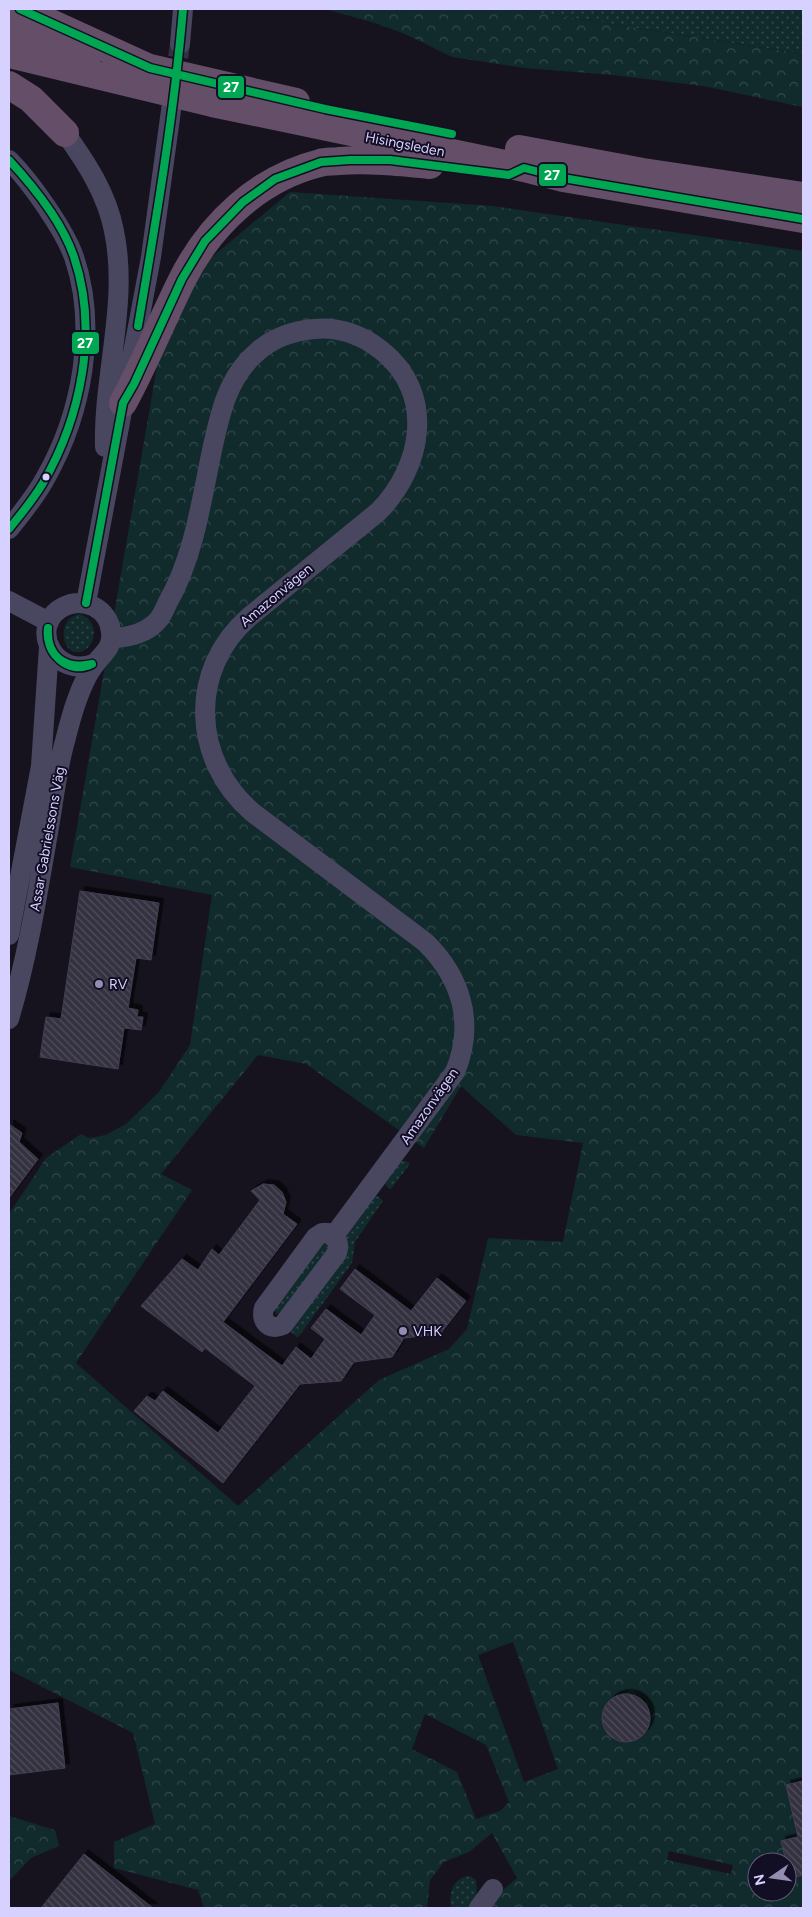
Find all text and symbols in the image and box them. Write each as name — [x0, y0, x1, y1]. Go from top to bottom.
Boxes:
line badge: 27 — [217, 75, 245, 99]
text: 27 — [223, 79, 239, 96]
street label: Hisingsleden — [364, 128, 446, 161]
line badge: 27 — [538, 163, 567, 187]
text: 27 — [544, 167, 560, 184]
line badge: 27 — [71, 331, 100, 355]
text: 27 — [77, 335, 93, 352]
unlabelled marker — [41, 472, 51, 482]
street label: Amazonvägen — [237, 560, 316, 631]
street label: Assar Gabrielssons Väg — [26, 765, 69, 913]
place label: RV — [109, 976, 128, 993]
marker: RV — [93, 978, 105, 990]
street label: Amazonvägen — [397, 1065, 462, 1148]
place label: VHK — [413, 1323, 442, 1340]
marker: VHK — [397, 1325, 409, 1337]
north arrow — [747, 1852, 797, 1902]
text: N — [750, 1873, 769, 1887]

